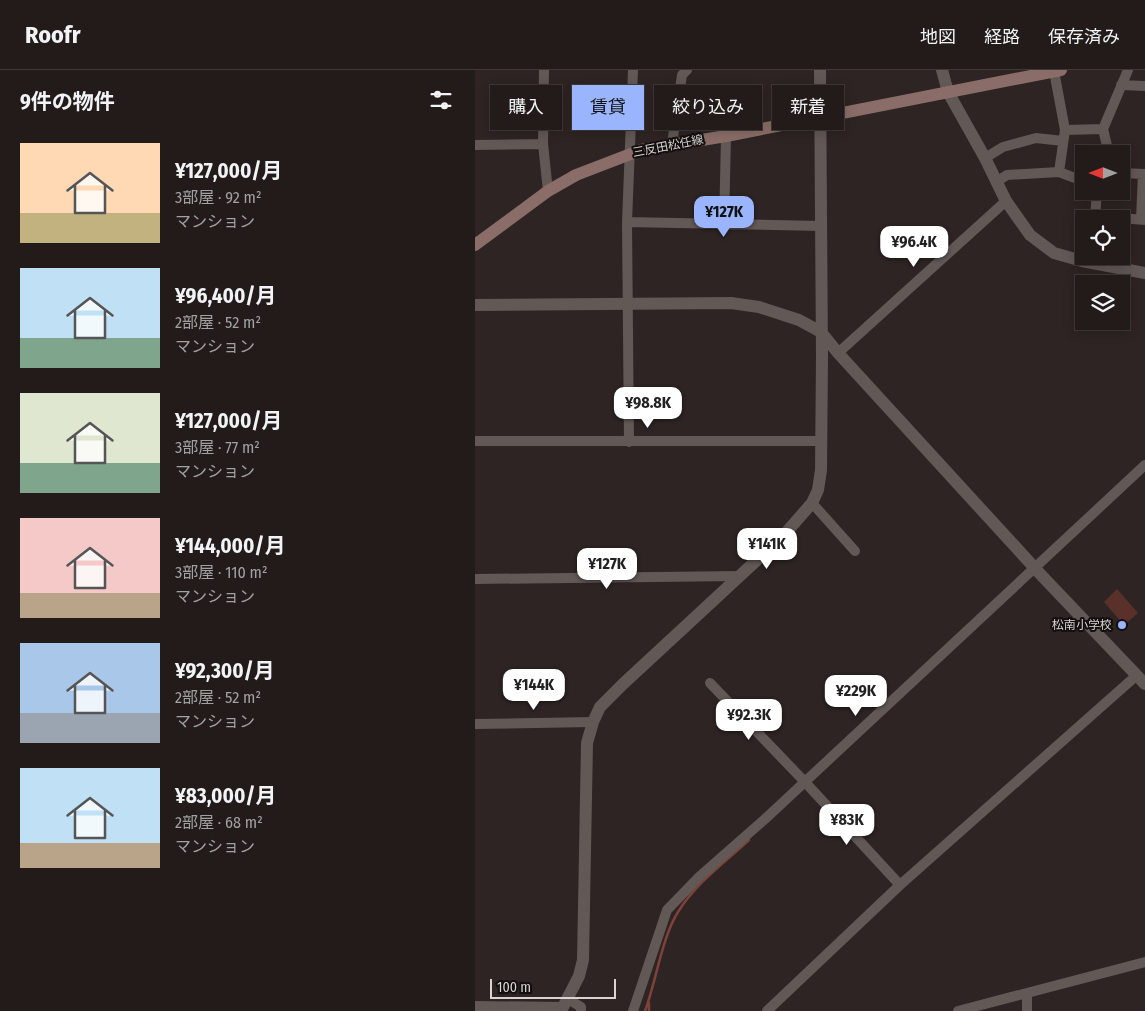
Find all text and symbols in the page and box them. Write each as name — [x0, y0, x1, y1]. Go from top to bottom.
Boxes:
text: Roofr — [25, 21, 80, 49]
text: 地図 — [920, 26, 956, 48]
text: 経路 — [984, 26, 1020, 48]
text: 保存済み — [1048, 26, 1120, 48]
chip: 購入 — [490, 85, 562, 130]
chip: 賃貸 — [572, 85, 644, 130]
chip: 絞り込み — [654, 85, 762, 130]
chip: 新着 — [772, 85, 844, 130]
icon: filters — [427, 86, 455, 114]
text: 9件の物件 — [20, 89, 115, 115]
street label: 三反田松任線 — [631, 132, 705, 160]
north arrow — [1075, 145, 1130, 200]
map controls — [1075, 145, 1130, 330]
text: ¥127,000/月 — [175, 158, 282, 184]
icon: home — [60, 163, 120, 223]
text: 3部屋 · 92 m² — [175, 188, 261, 207]
pin: ¥127K — [689, 196, 759, 238]
text: ¥127K — [705, 202, 743, 221]
button: locate — [1075, 210, 1130, 265]
text: マンション — [175, 212, 255, 231]
pin: ¥96.4K — [873, 226, 955, 268]
text: ¥96.4K — [891, 232, 937, 251]
button: layers — [1075, 275, 1130, 330]
text: ¥96,400/月 — [175, 283, 276, 309]
icon: home — [60, 288, 120, 348]
text: 2部屋 · 52 m² — [175, 313, 261, 332]
text: マンション — [175, 337, 255, 356]
pin: ¥98.8K — [607, 386, 689, 429]
text: ¥98.8K — [625, 393, 671, 412]
text: ¥127,000/月 — [175, 408, 282, 434]
icon: home — [60, 413, 120, 473]
text: 3部屋 · 77 m² — [175, 438, 260, 457]
text: マンション — [175, 462, 255, 481]
pin: ¥141K — [732, 528, 802, 570]
text: ¥144,000/月 — [175, 533, 285, 559]
text: ¥141K — [748, 534, 786, 553]
icon: home — [60, 538, 120, 598]
pin: ¥127K — [572, 548, 642, 590]
text: ¥127K — [588, 554, 626, 573]
text: 3部屋 · 110 m² — [175, 563, 268, 582]
text: マンション — [175, 587, 255, 606]
place label: 松南小学校 — [1052, 618, 1112, 632]
marker: 松南小学校 — [1116, 619, 1128, 631]
text: ¥92,300/月 — [175, 658, 275, 684]
icon: home — [60, 663, 120, 723]
pin: ¥144K — [499, 668, 569, 711]
pin: ¥229K — [821, 674, 891, 717]
text: ¥144K — [514, 675, 554, 694]
text: ¥229K — [836, 681, 876, 700]
text: 2部屋 · 52 m² — [175, 688, 261, 707]
pin: ¥92.3K — [708, 698, 790, 741]
text: ¥92.3K — [727, 705, 771, 724]
text: マンション — [175, 712, 255, 731]
text: ¥83,000/月 — [175, 783, 276, 809]
icon: home — [60, 788, 120, 848]
pin: ¥83K — [817, 804, 877, 846]
text: ¥83K — [830, 810, 864, 829]
text: 2部屋 · 68 m² — [175, 813, 263, 832]
text: マンション — [175, 837, 255, 856]
scale bar — [490, 976, 616, 999]
text: 100 m — [497, 979, 531, 996]

